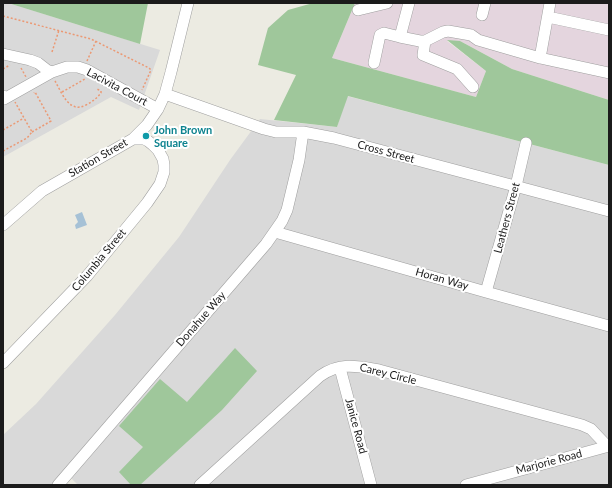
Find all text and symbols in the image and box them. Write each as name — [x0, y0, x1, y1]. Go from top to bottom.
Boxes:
street label: Lacivita Court — [84, 65, 150, 109]
place label: John Brown Square — [154, 123, 212, 149]
marker: John Brown Square — [141, 131, 151, 141]
street label: Station Street — [66, 136, 130, 180]
street label: Cross Street — [356, 138, 416, 166]
street label: Leathers Street — [491, 181, 523, 255]
street label: Columbia Street — [69, 226, 129, 294]
street label: Horan Way — [414, 265, 470, 293]
street label: Donahue Way — [173, 289, 229, 349]
street label: Carey Circle — [358, 361, 418, 387]
street label: Janice Road — [342, 397, 370, 455]
street label: Marjorie Road — [514, 447, 584, 477]

